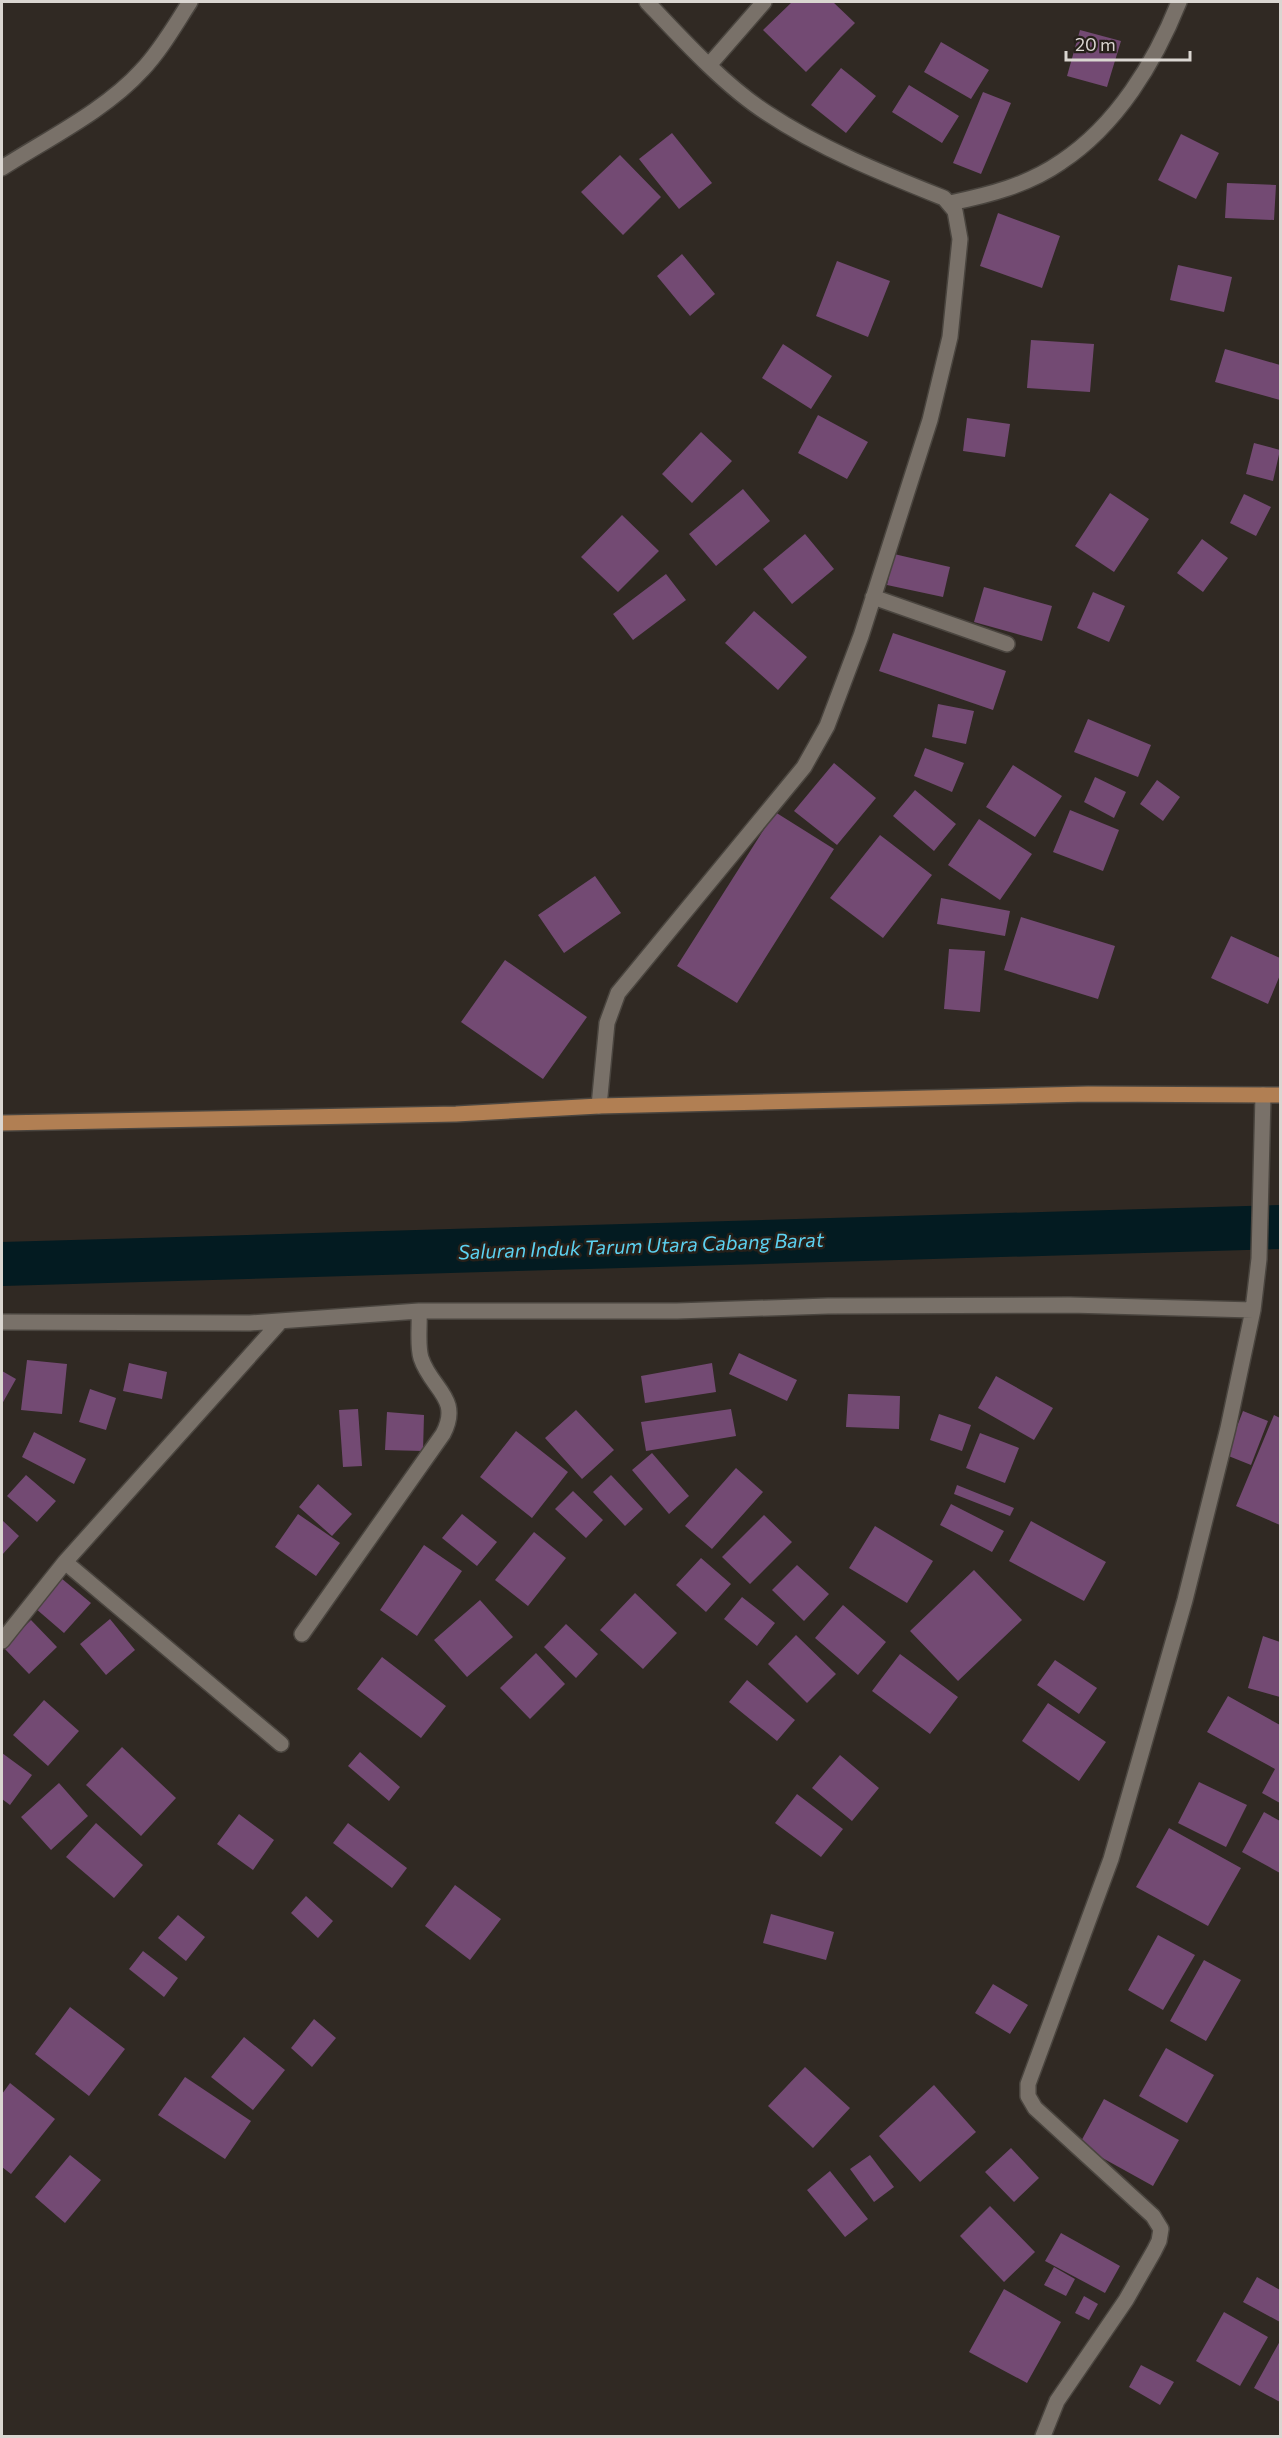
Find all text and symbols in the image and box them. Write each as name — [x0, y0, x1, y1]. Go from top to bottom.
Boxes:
scale bar — [1066, 24, 1190, 62]
text: 20 m — [1075, 33, 1116, 55]
water label: Saluran Induk Tarum Utara Cabang Barat — [458, 1227, 825, 1263]

